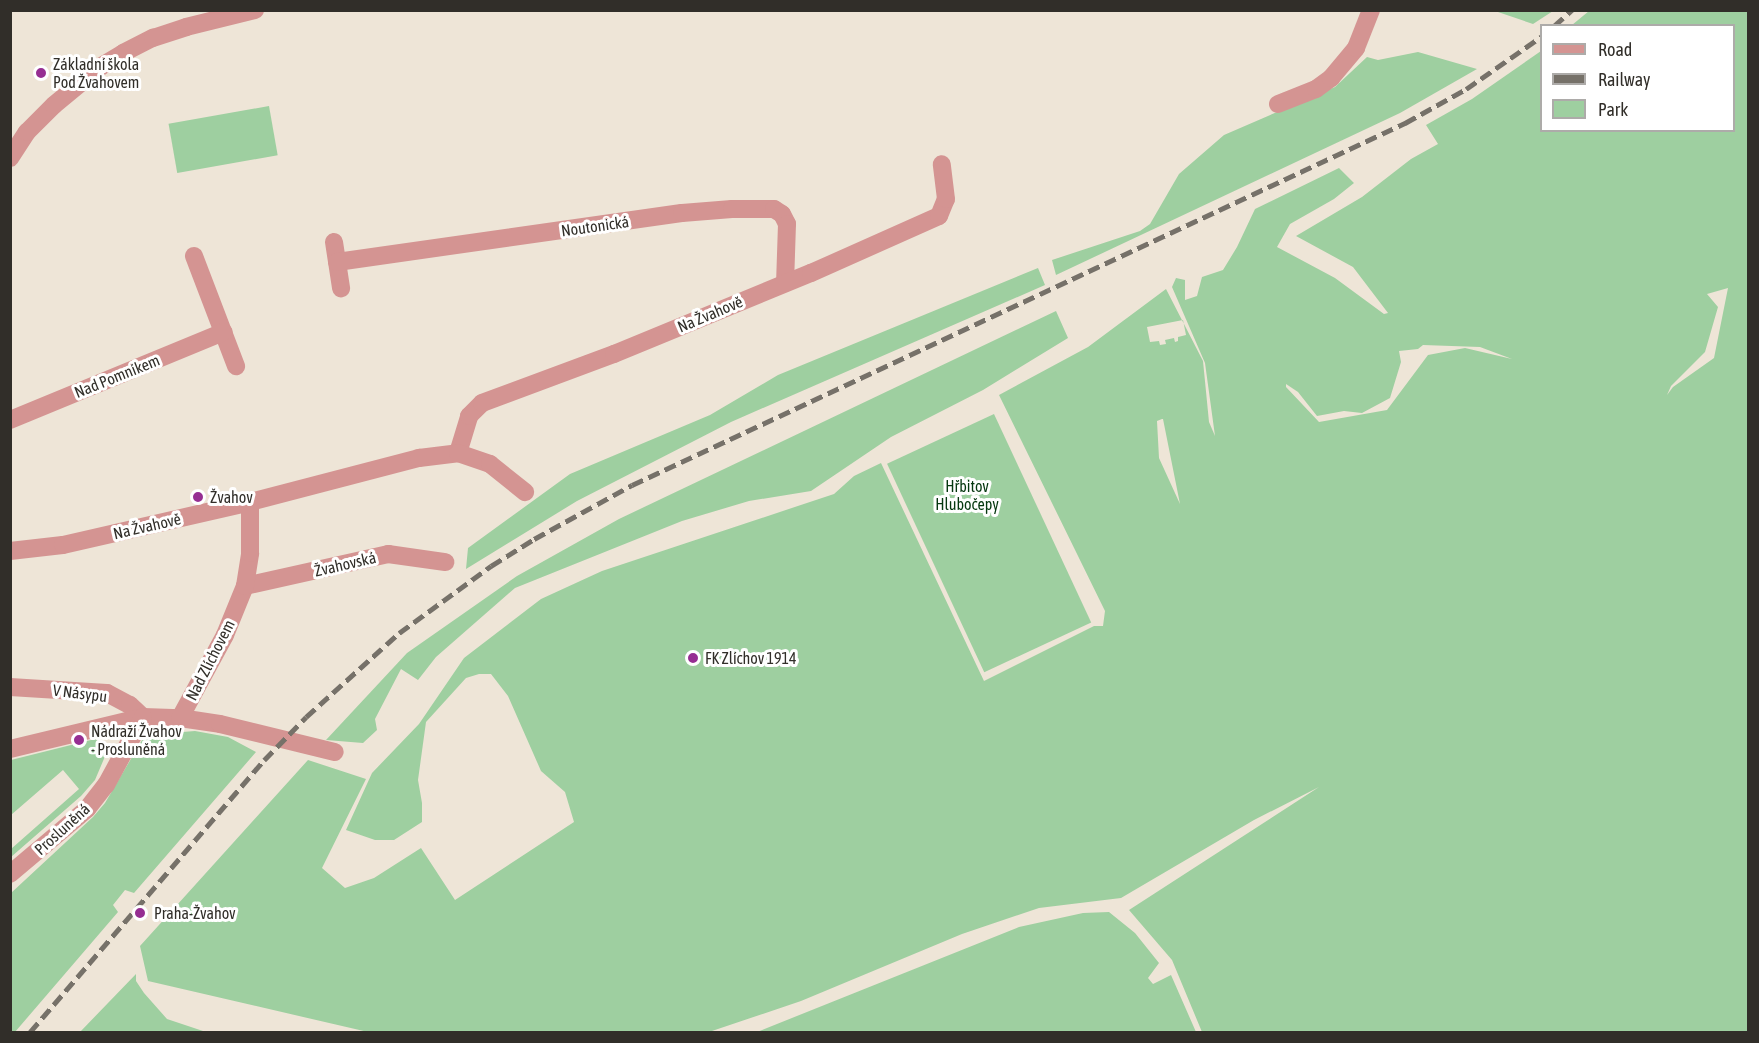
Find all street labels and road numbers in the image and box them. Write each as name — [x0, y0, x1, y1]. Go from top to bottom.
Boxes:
street label: Noutonická — [560, 212, 630, 240]
street label: Na Žvahově — [675, 292, 745, 336]
street label: Nad Pomníkem — [72, 350, 162, 402]
street label: Na Žvahově — [111, 509, 183, 543]
street label: Žvahovská — [312, 548, 378, 580]
street label: Nad Zlíchovem — [181, 616, 239, 704]
street label: V Násypu — [52, 680, 108, 706]
street label: Prosluněná — [30, 799, 94, 859]

